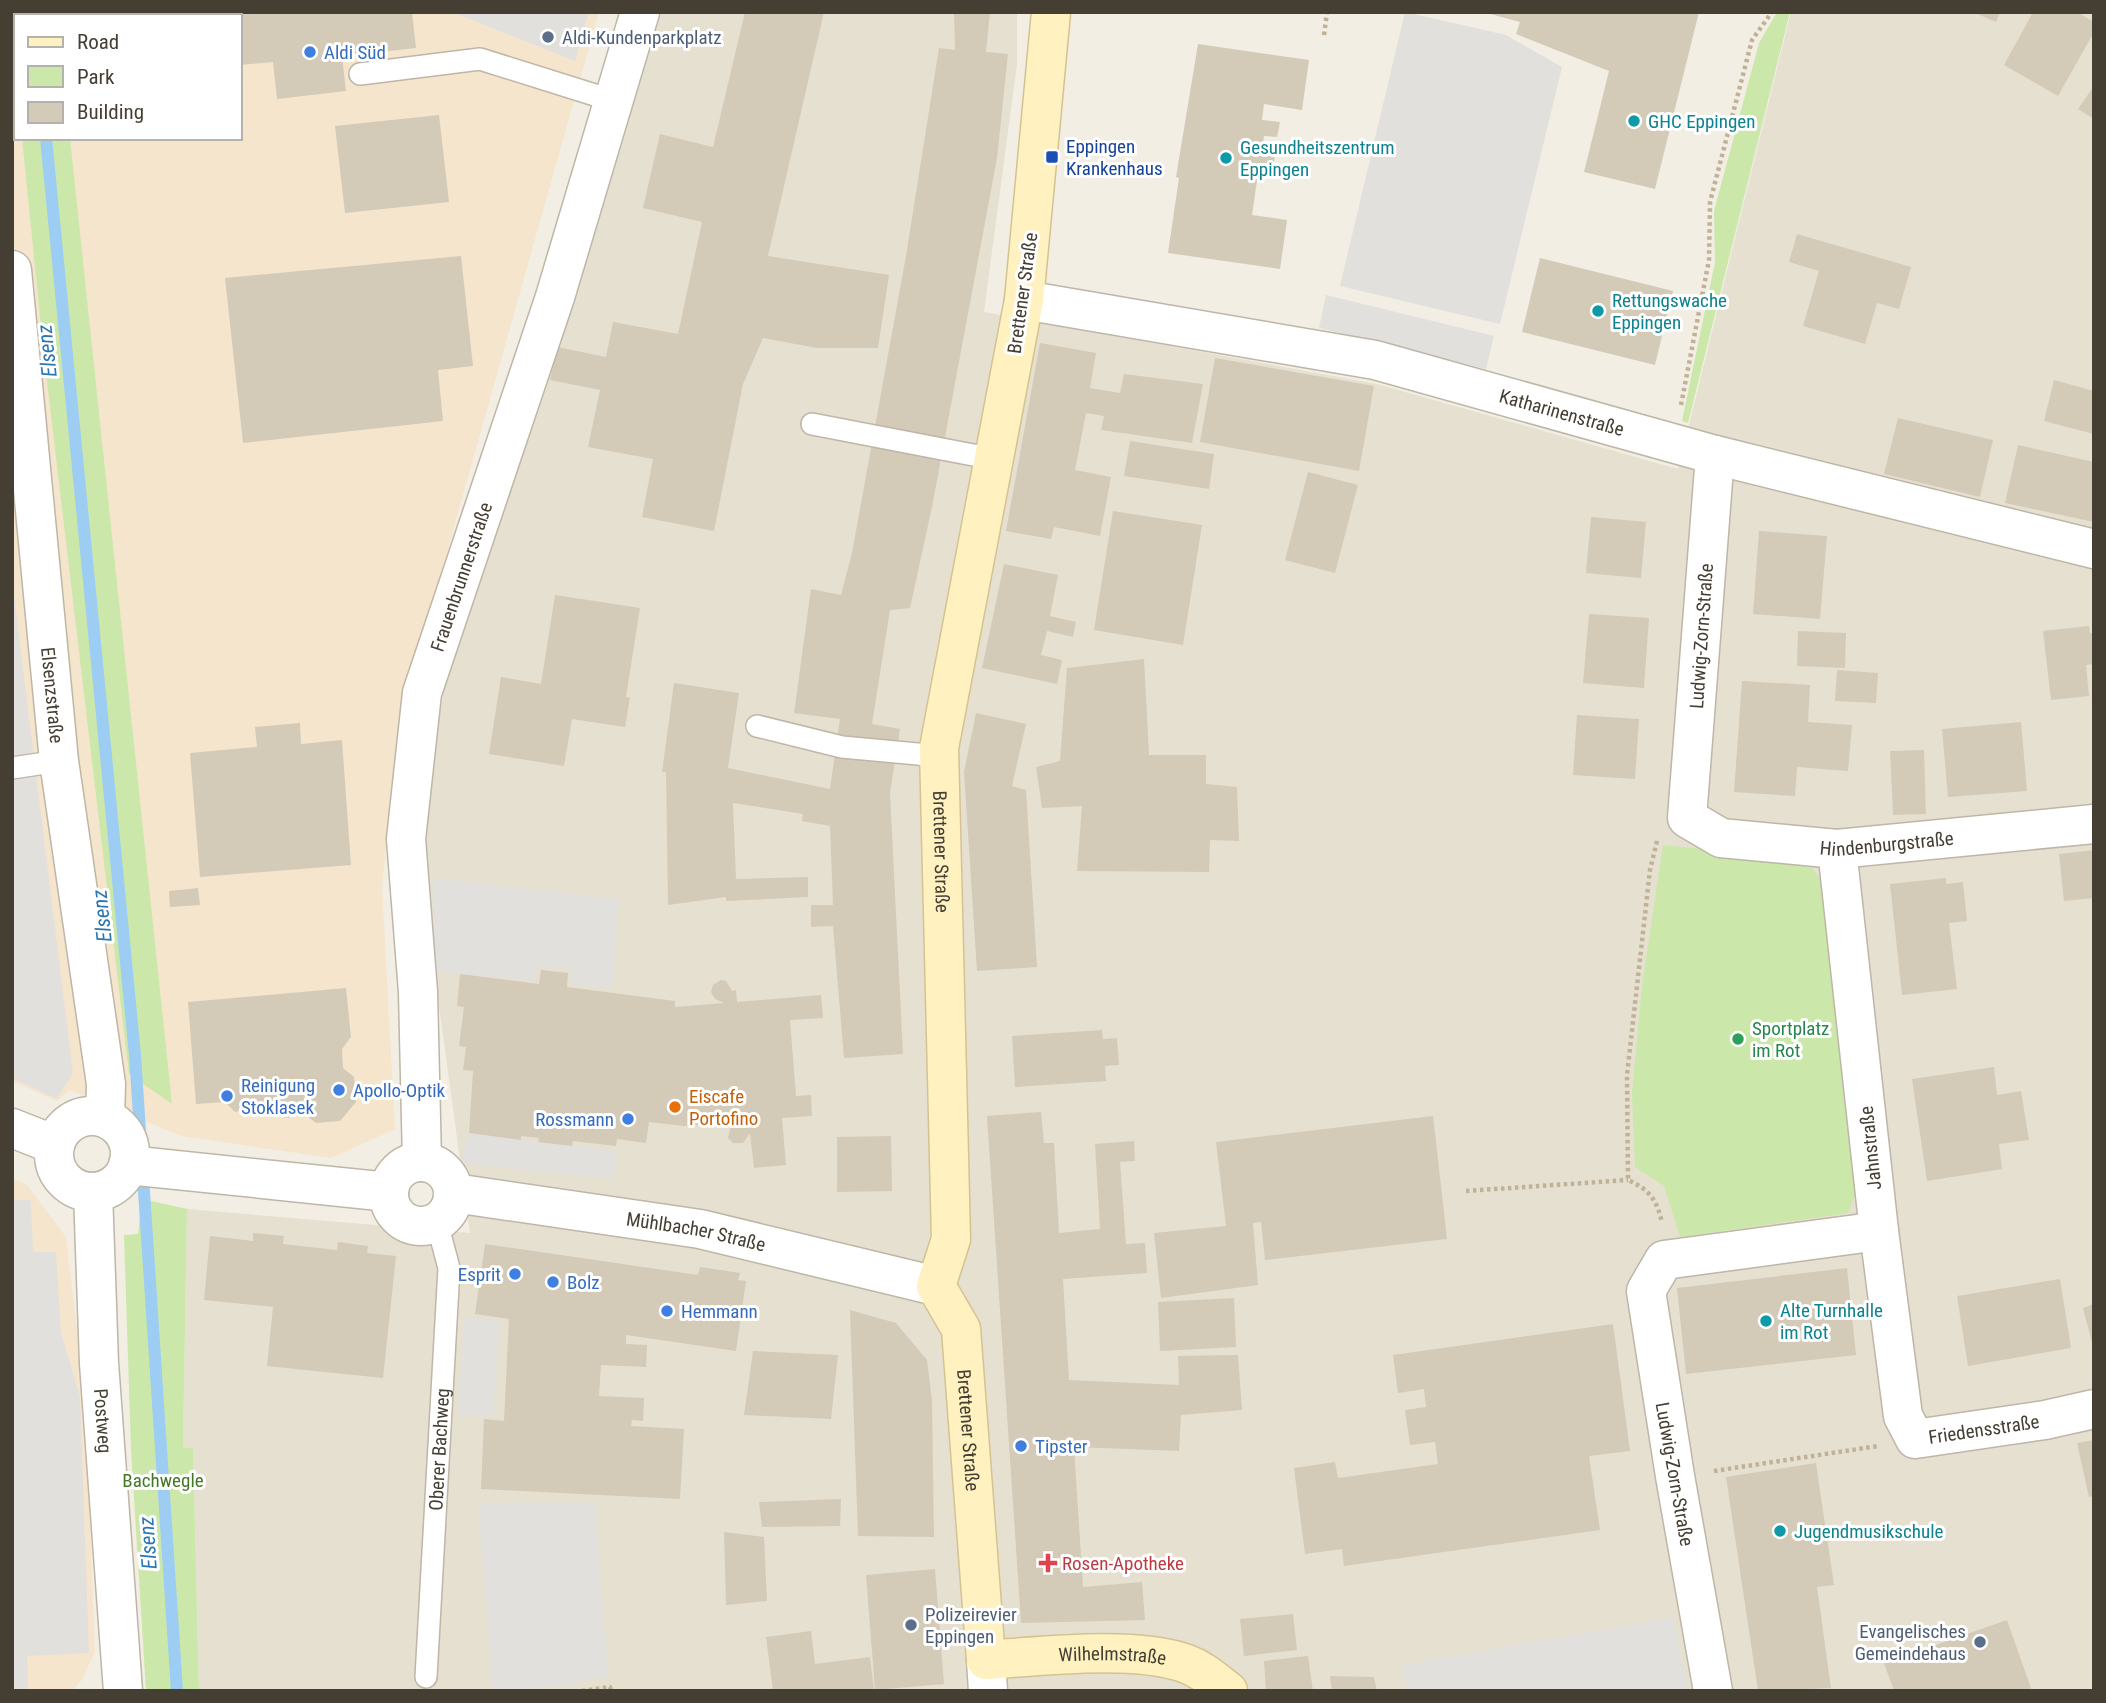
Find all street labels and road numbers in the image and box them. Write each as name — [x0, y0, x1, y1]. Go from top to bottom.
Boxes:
street label: Brettener Straße — [1003, 231, 1042, 355]
street label: Katharinenstraße — [1497, 384, 1627, 441]
street label: Frauenbrunnerstraße — [426, 499, 497, 654]
street label: Ludwig-Zorn-Straße — [1685, 562, 1718, 710]
street label: Elsenzstraße — [36, 646, 68, 744]
street label: Brettener Straße — [928, 790, 954, 913]
street label: Hindenburgstraße — [1819, 827, 1955, 861]
street label: Jahnstraße — [1855, 1105, 1886, 1191]
street label: Mühlbacher Straße — [625, 1207, 768, 1256]
street label: Brettener Straße — [952, 1368, 984, 1492]
street label: Postweg — [89, 1388, 117, 1454]
street label: Oberer Bachweg — [424, 1388, 454, 1511]
street label: Ludwig-Zorn-Straße — [1651, 1400, 1699, 1548]
street label: Friedensstraße — [1927, 1410, 2041, 1449]
street label: Wilhelmstraße — [1058, 1642, 1168, 1670]

